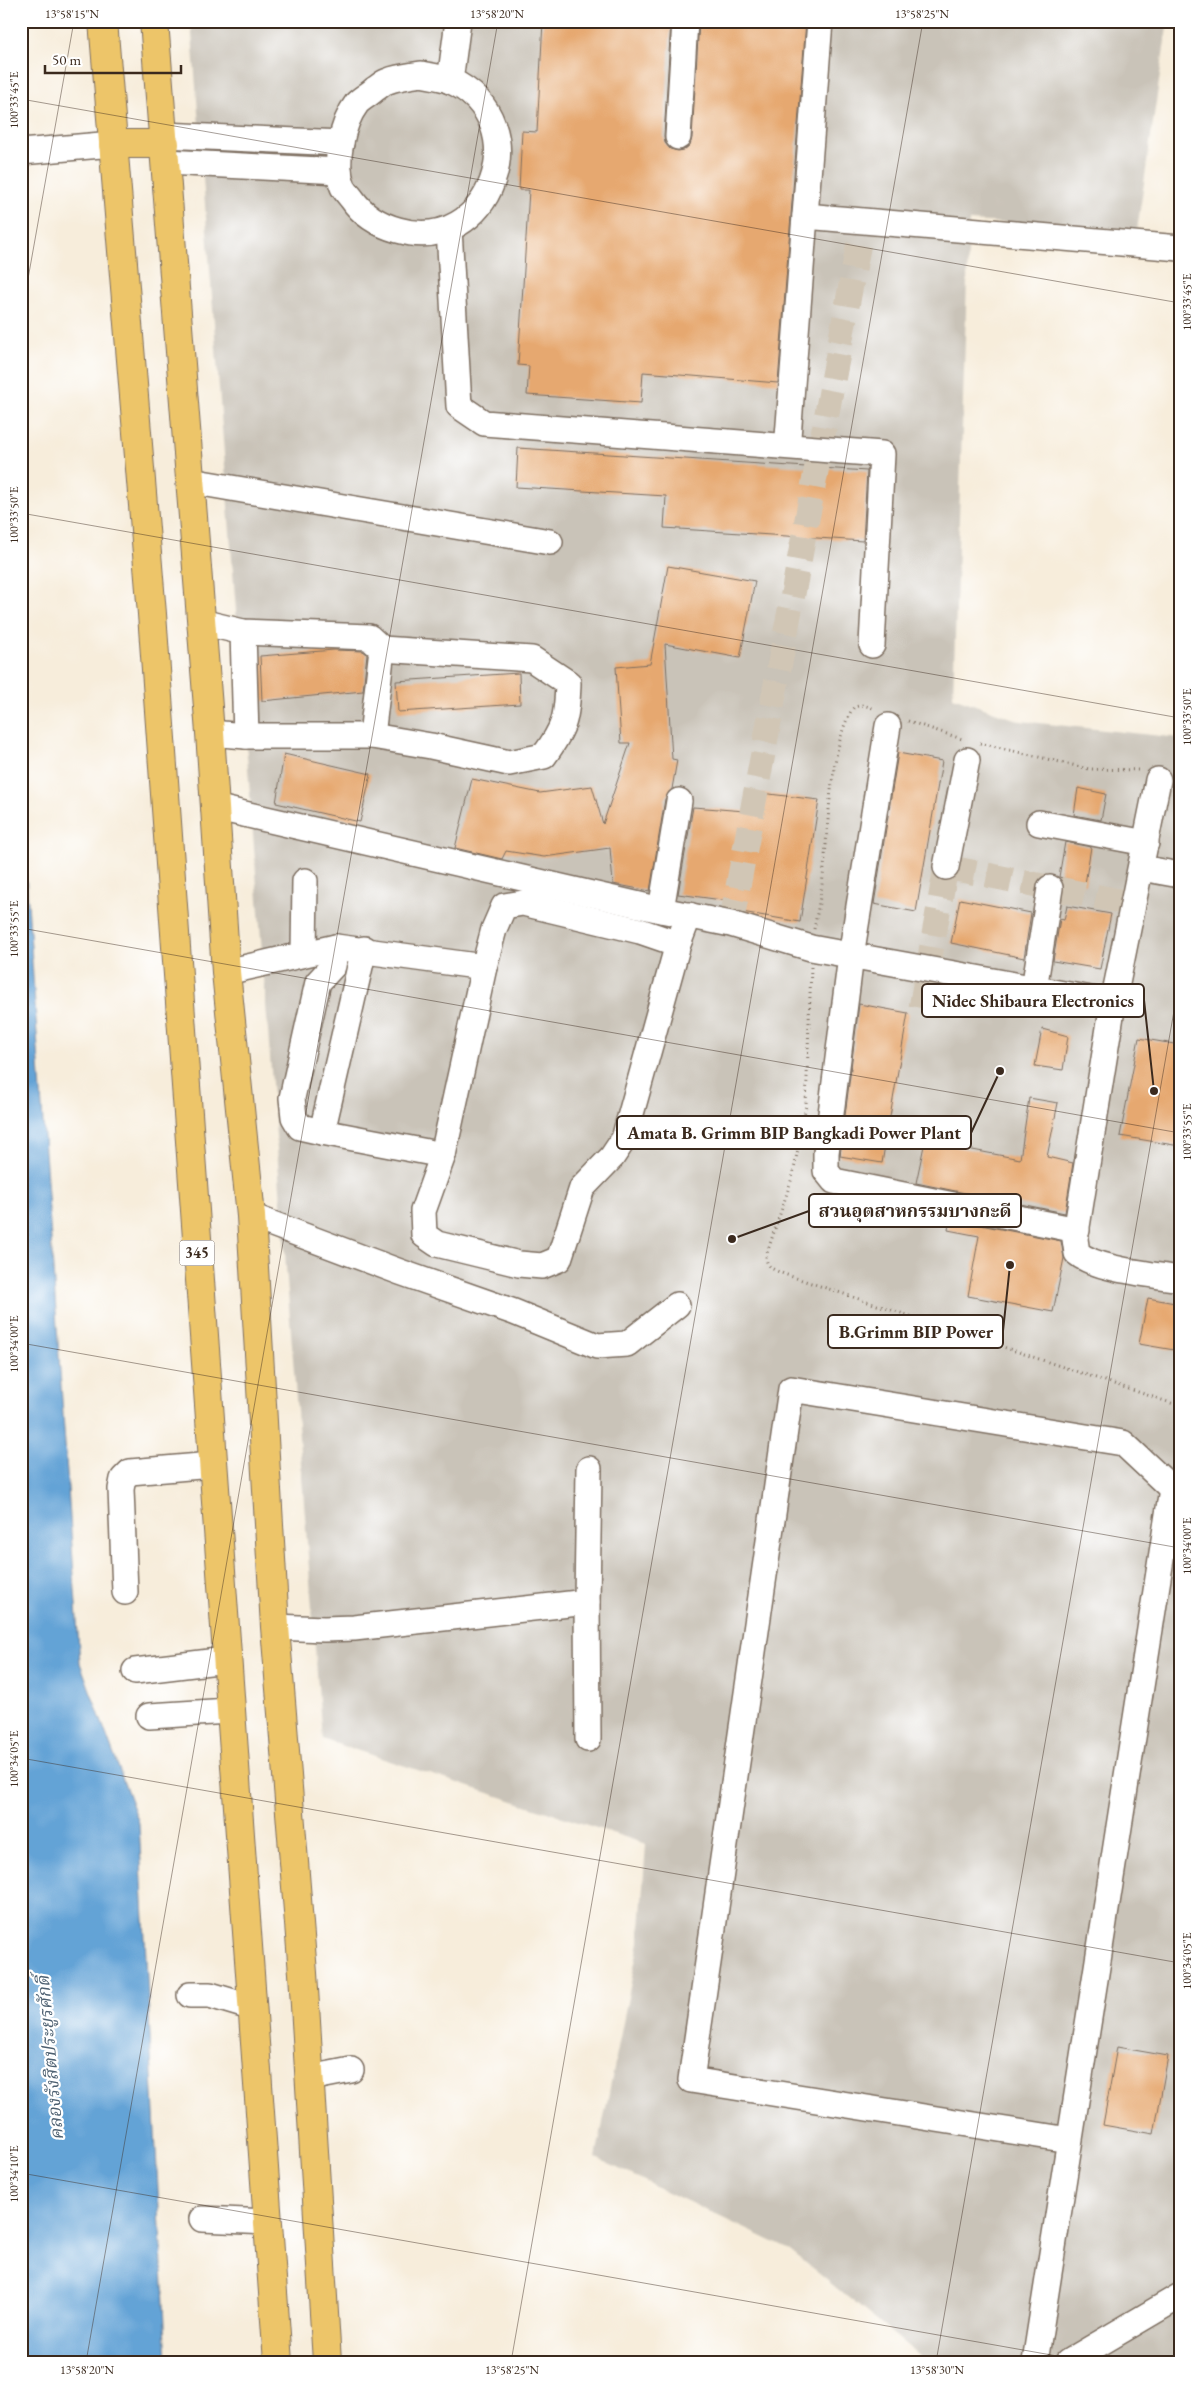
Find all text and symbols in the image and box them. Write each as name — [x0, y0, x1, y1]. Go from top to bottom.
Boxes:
text: 13°58'15"N — [45, 6, 99, 22]
text: 13°58'20"N — [470, 6, 524, 22]
text: 13°58'25"N — [895, 6, 949, 22]
scale bar — [45, 42, 181, 74]
text: 50 m — [52, 50, 81, 69]
text: 100°33'45"E — [6, 71, 22, 128]
text: 100°33'45"E — [1179, 273, 1195, 330]
text: 100°33'50"E — [6, 486, 22, 543]
text: 100°33'50"E — [1179, 688, 1195, 745]
text: 100°33'55"E — [6, 900, 22, 957]
callout: Nidec Shibaura Electronics — [922, 984, 1144, 1017]
text: Nidec Shibaura Electronics — [932, 989, 1134, 1012]
text: 100°33'55"E — [1179, 1103, 1195, 1160]
callout: Amata B. Grimm BIP Bangkadi Power Plant — [617, 1116, 971, 1149]
text: Amata B. Grimm BIP Bangkadi Power Plant — [626, 1121, 961, 1144]
callout: สวนอุตสาหกรรมบางกะดี — [809, 1194, 1021, 1227]
text: สวนอุตสาหกรรมบางกะดี — [819, 1199, 1011, 1223]
road number: 345 — [180, 1240, 214, 1266]
text: 100°34'00"E — [6, 1315, 22, 1372]
callout: B.Grimm BIP Power — [828, 1315, 1003, 1348]
text: B.Grimm BIP Power — [839, 1320, 994, 1343]
text: 100°34'00"E — [1179, 1517, 1195, 1574]
text: 100°34'05"E — [6, 1730, 22, 1787]
text: 100°34'05"E — [1179, 1932, 1195, 1989]
water label: คลองรังสิตประยูรศักดิ์ — [29, 1970, 69, 2141]
text: 100°34'10"E — [6, 2145, 22, 2202]
text: 13°58'20"N — [60, 2362, 114, 2378]
text: 13°58'25"N — [485, 2362, 539, 2378]
text: 13°58'30"N — [910, 2362, 964, 2378]

